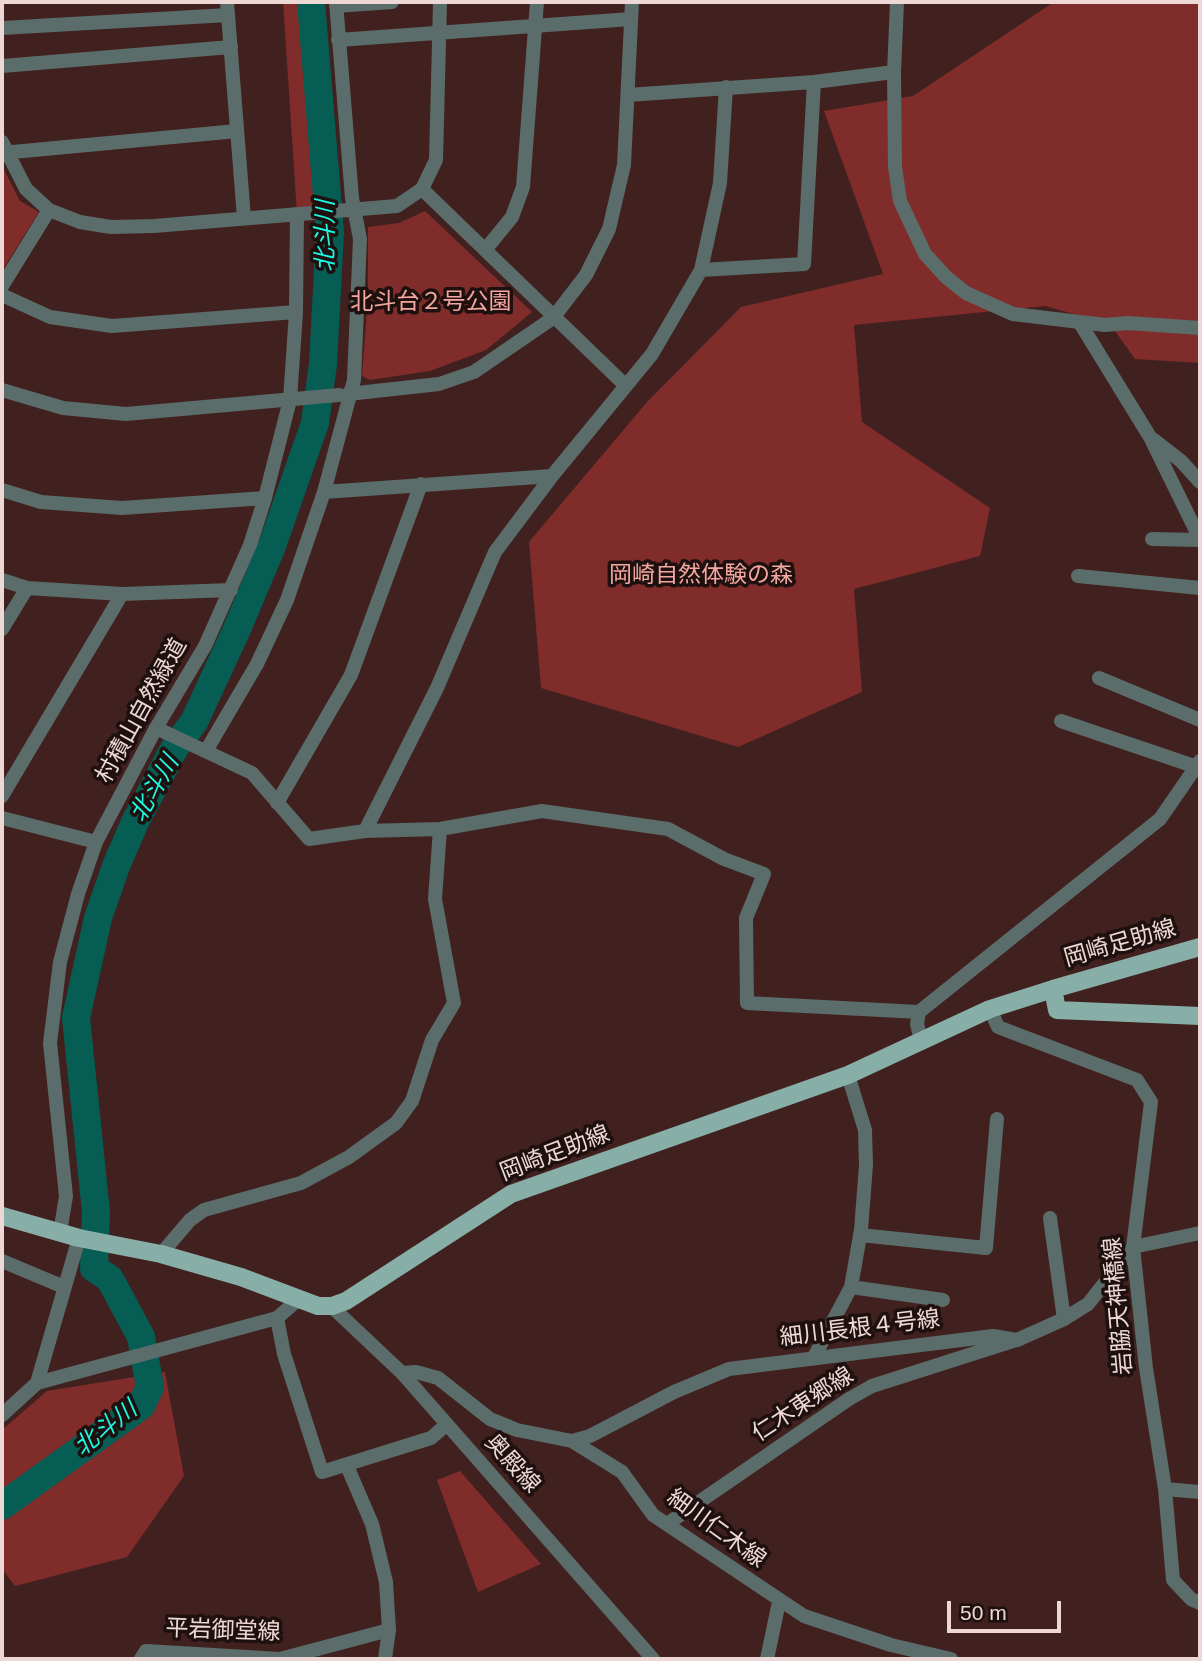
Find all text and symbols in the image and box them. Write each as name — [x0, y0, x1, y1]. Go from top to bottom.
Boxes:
water label: 北斗川 — [312, 200, 340, 272]
park label: 北斗台２号公園 — [351, 289, 511, 317]
park label: 岡崎自然体験の森 — [609, 562, 793, 590]
street label: 村積山自然緑道 — [91, 634, 193, 788]
water label: 北斗川 — [125, 751, 185, 827]
street label: 岡崎足助線 — [1061, 915, 1179, 973]
street label: 岡崎足助線 — [496, 1121, 614, 1187]
street label: 岩脇天神橋線 — [1099, 1236, 1139, 1376]
street label: 細川長根４号線 — [778, 1305, 942, 1353]
street label: 仁木東郷線 — [747, 1362, 859, 1448]
water label: 北斗川 — [69, 1395, 143, 1463]
street label: 奥殿線 — [479, 1429, 545, 1499]
street label: 細川仁木線 — [661, 1484, 771, 1574]
scale bar — [950, 1588, 1064, 1632]
text: 50 m — [960, 1601, 1007, 1624]
street label: 平岩御堂線 — [165, 1615, 281, 1647]

